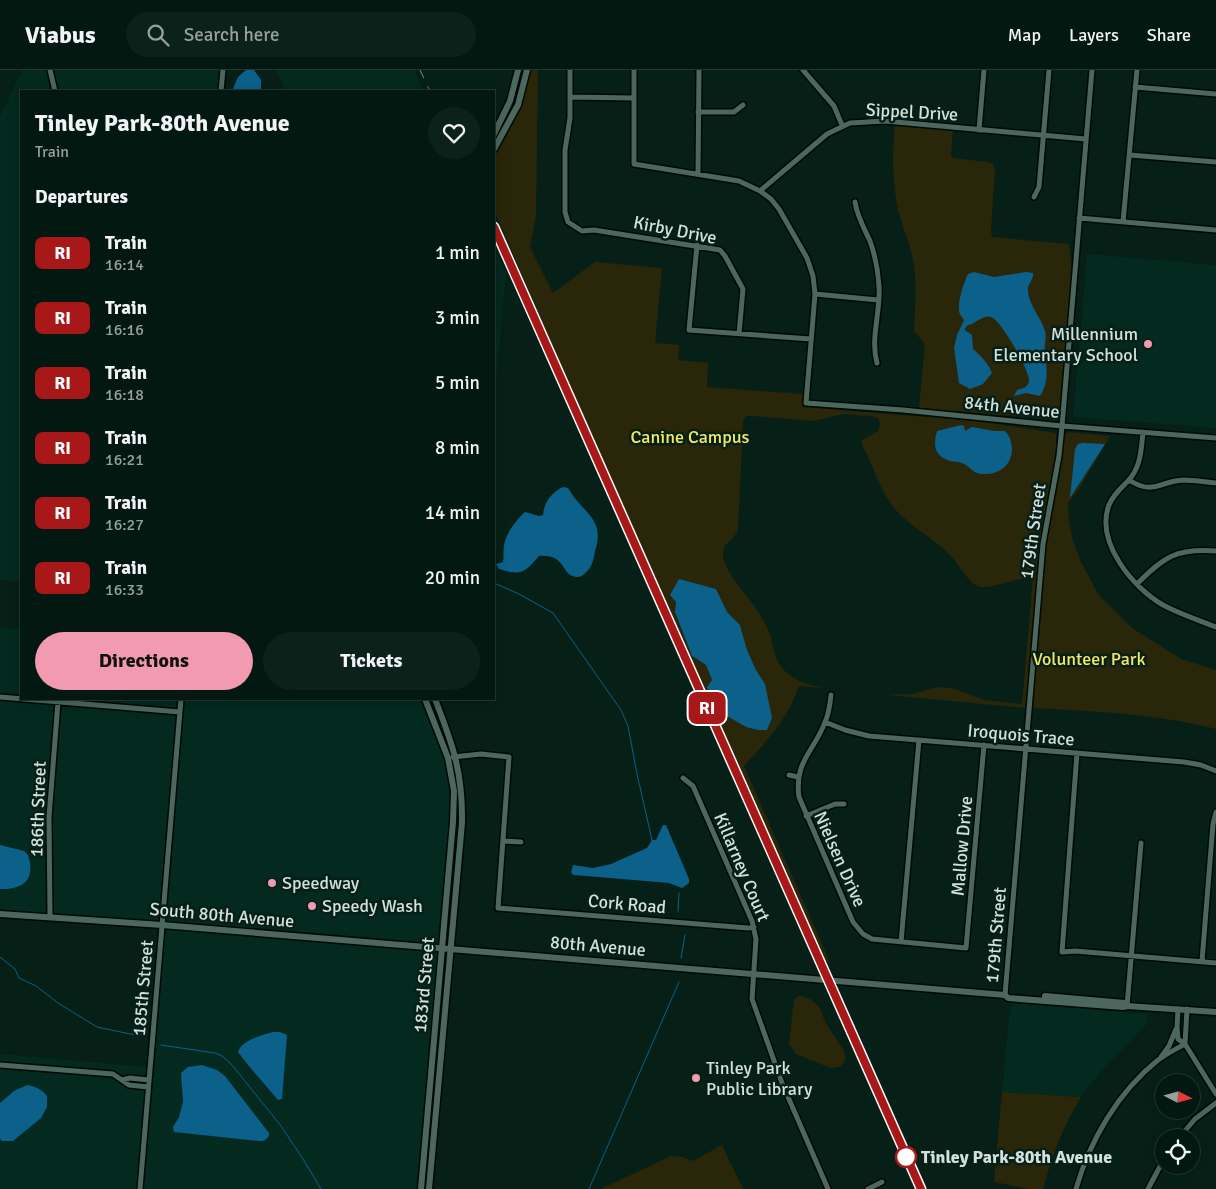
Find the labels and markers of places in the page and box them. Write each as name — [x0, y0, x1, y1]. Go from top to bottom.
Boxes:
place label: Millennium Elementary School — [993, 323, 1138, 366]
marker: Millennium Elementary School — [1142, 338, 1154, 350]
place label: Speedway — [282, 872, 360, 894]
marker: Speedway — [266, 877, 278, 889]
place label: Speedy Wash — [322, 895, 423, 917]
marker: Speedy Wash — [306, 900, 318, 912]
place label: Tinley Park Public Library — [706, 1057, 813, 1100]
marker: Tinley Park Public Library — [690, 1072, 702, 1084]
marker: Tinley Park-80th Avenue — [895, 1146, 917, 1168]
place label: Tinley Park-80th Avenue — [921, 1146, 1112, 1168]

